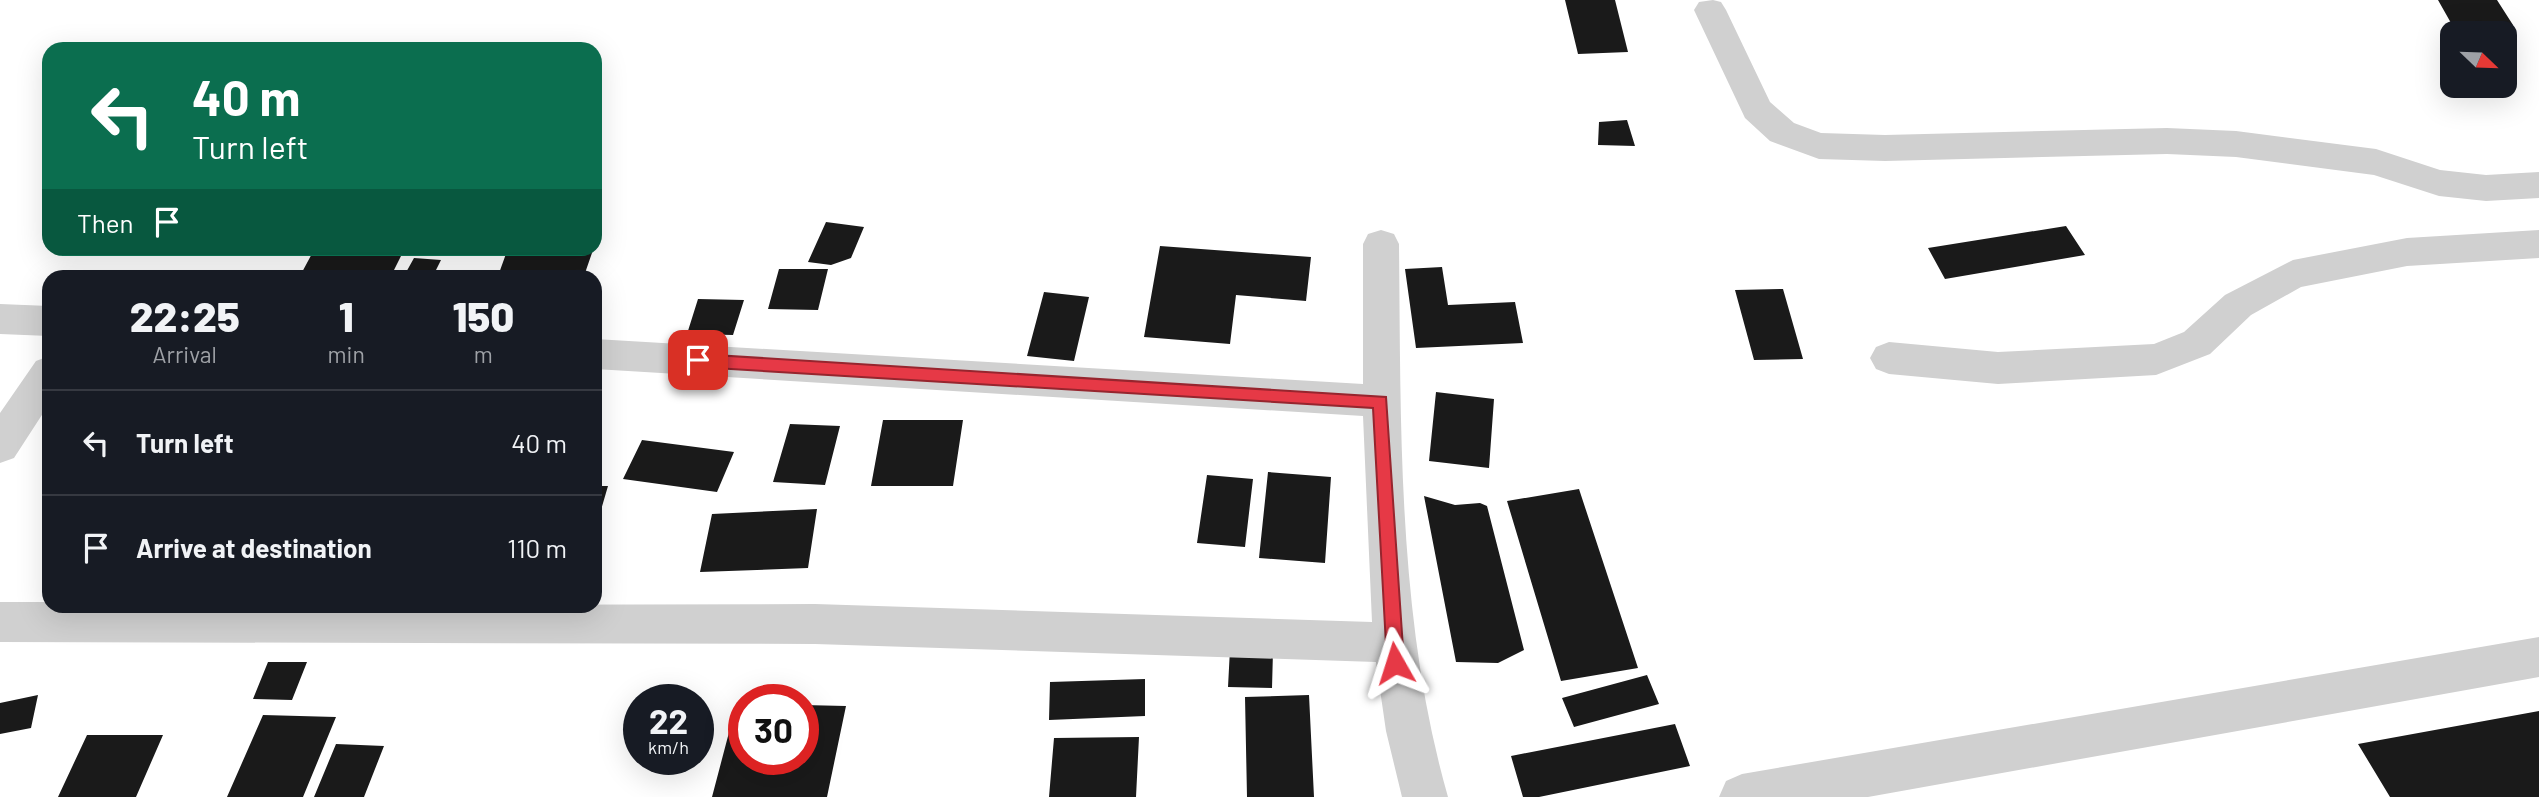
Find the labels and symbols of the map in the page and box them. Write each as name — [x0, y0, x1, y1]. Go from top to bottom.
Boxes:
north arrow — [2440, 21, 2516, 98]
pin — [668, 330, 728, 390]
position arrow — [1358, 626, 1432, 700]
speed limit sign: 30 — [728, 684, 819, 775]

